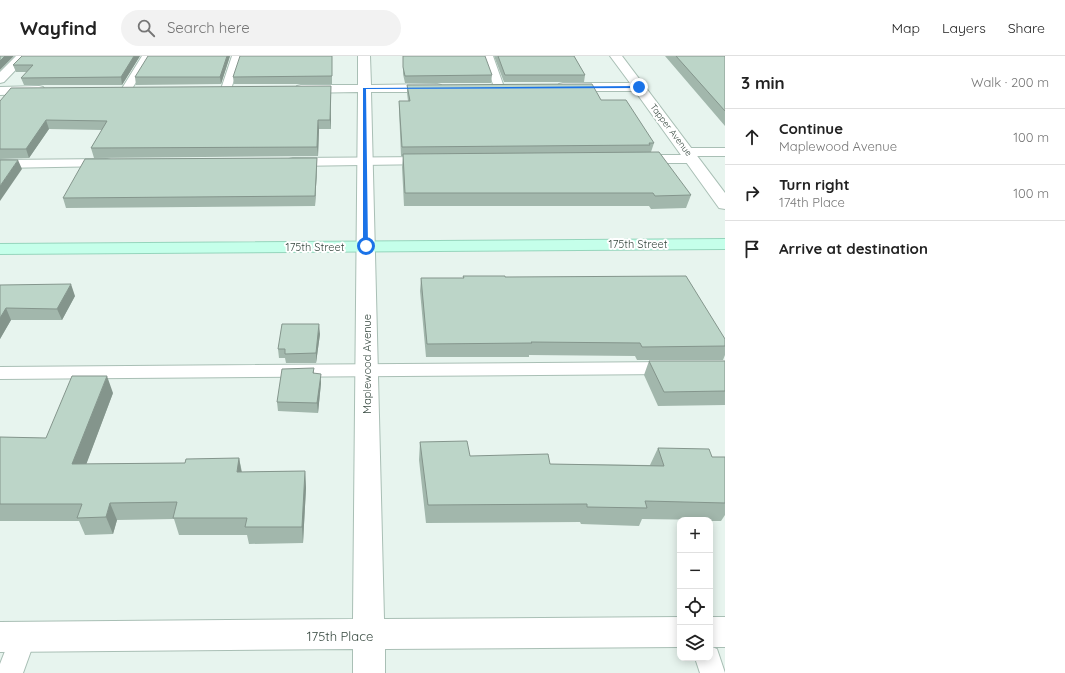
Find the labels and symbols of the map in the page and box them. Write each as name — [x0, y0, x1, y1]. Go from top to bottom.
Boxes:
route end — [630, 78, 648, 96]
street label: Tapper Avenue — [648, 101, 695, 158]
route start — [357, 237, 375, 255]
street label: 175th Street — [609, 237, 668, 251]
street label: 175th Street — [286, 240, 345, 254]
street label: Maplewood Avenue — [360, 314, 374, 414]
street label: 175th Place — [307, 628, 373, 644]

